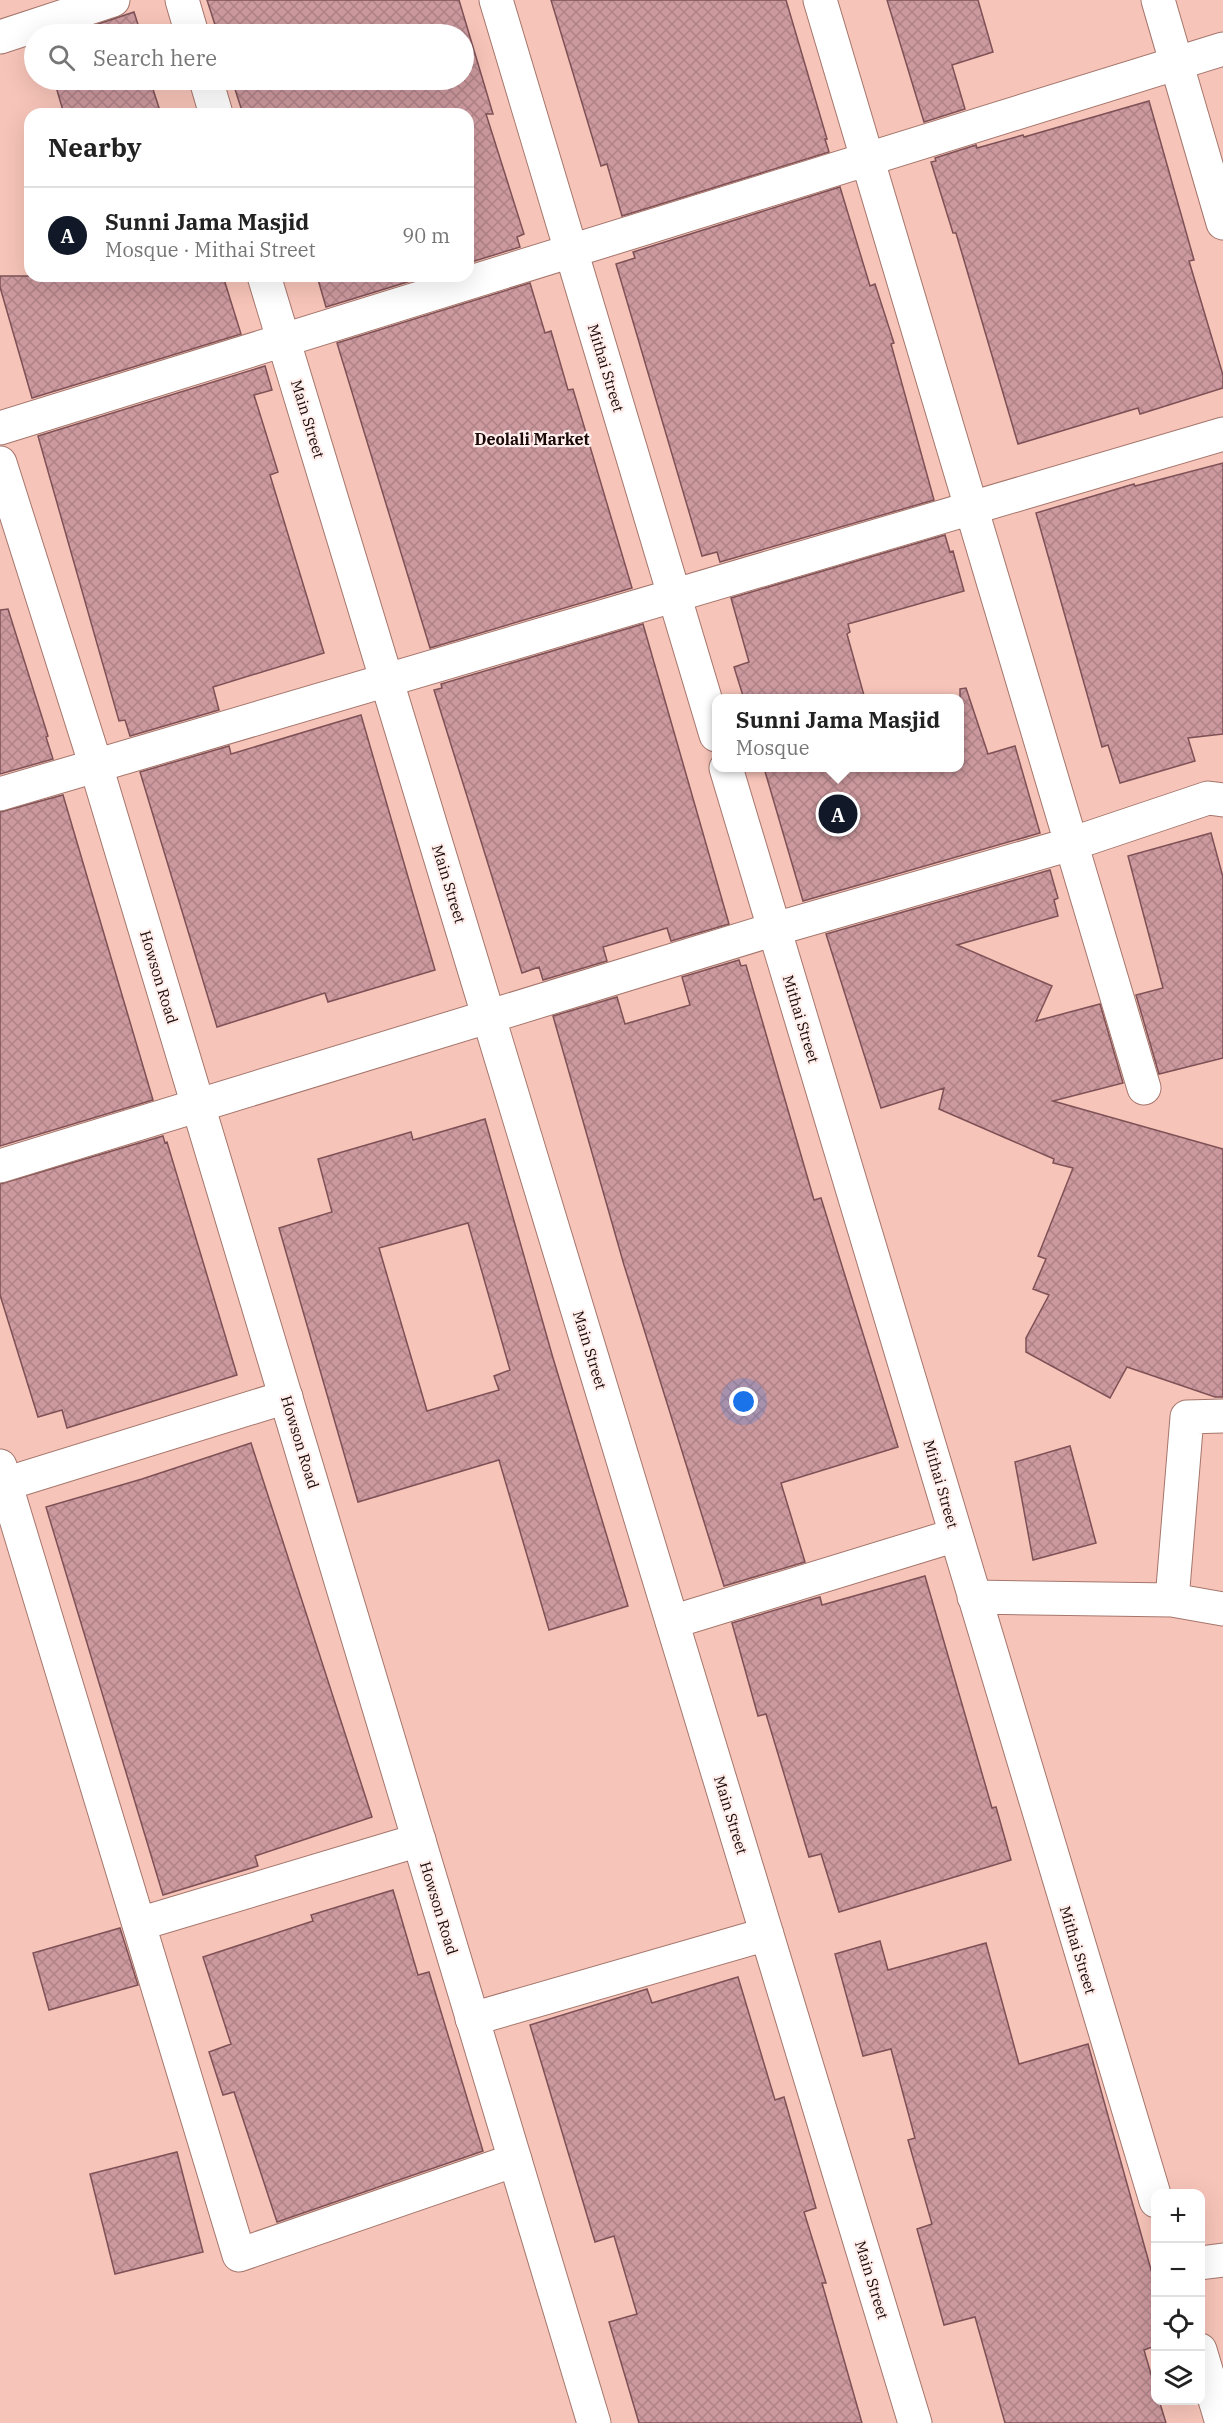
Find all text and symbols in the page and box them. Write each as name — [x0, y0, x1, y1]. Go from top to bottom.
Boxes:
search box — [24, 24, 474, 90]
icon: search — [45, 41, 78, 74]
text: Search here — [93, 43, 217, 72]
text: Nearby — [48, 130, 142, 164]
text: Sunni Jama Masjid — [105, 207, 309, 236]
text: A — [61, 222, 74, 249]
text: 90 m — [402, 222, 450, 249]
text: Mosque · Mithai Street — [105, 236, 316, 263]
street label: Mithai Street — [584, 322, 628, 414]
street label: Main Street — [287, 377, 329, 461]
district label: Deolali Market — [474, 429, 590, 449]
popup — [712, 694, 964, 772]
text: Sunni Jama Masjid — [736, 705, 940, 734]
text: Mosque — [736, 734, 809, 761]
pin: A — [818, 792, 858, 836]
street label: Main Street — [428, 842, 470, 926]
street label: Howson Road — [136, 928, 182, 1026]
street label: Mithai Street — [779, 973, 823, 1065]
street label: Main Street — [569, 1308, 611, 1392]
your location — [729, 1387, 758, 1416]
street label: Howson Road — [277, 1393, 323, 1491]
street label: Mithai Street — [919, 1438, 963, 1530]
street label: Main Street — [710, 1773, 752, 1857]
street label: Howson Road — [416, 1859, 462, 1957]
street label: Mithai Street — [1056, 1904, 1100, 1996]
map controls — [1151, 2189, 1205, 2405]
button: + — [1151, 2189, 1205, 2243]
street label: Main Street — [851, 2238, 893, 2322]
button: − — [1151, 2243, 1205, 2297]
button: locate — [1151, 2297, 1205, 2351]
button: layers — [1151, 2351, 1205, 2405]

